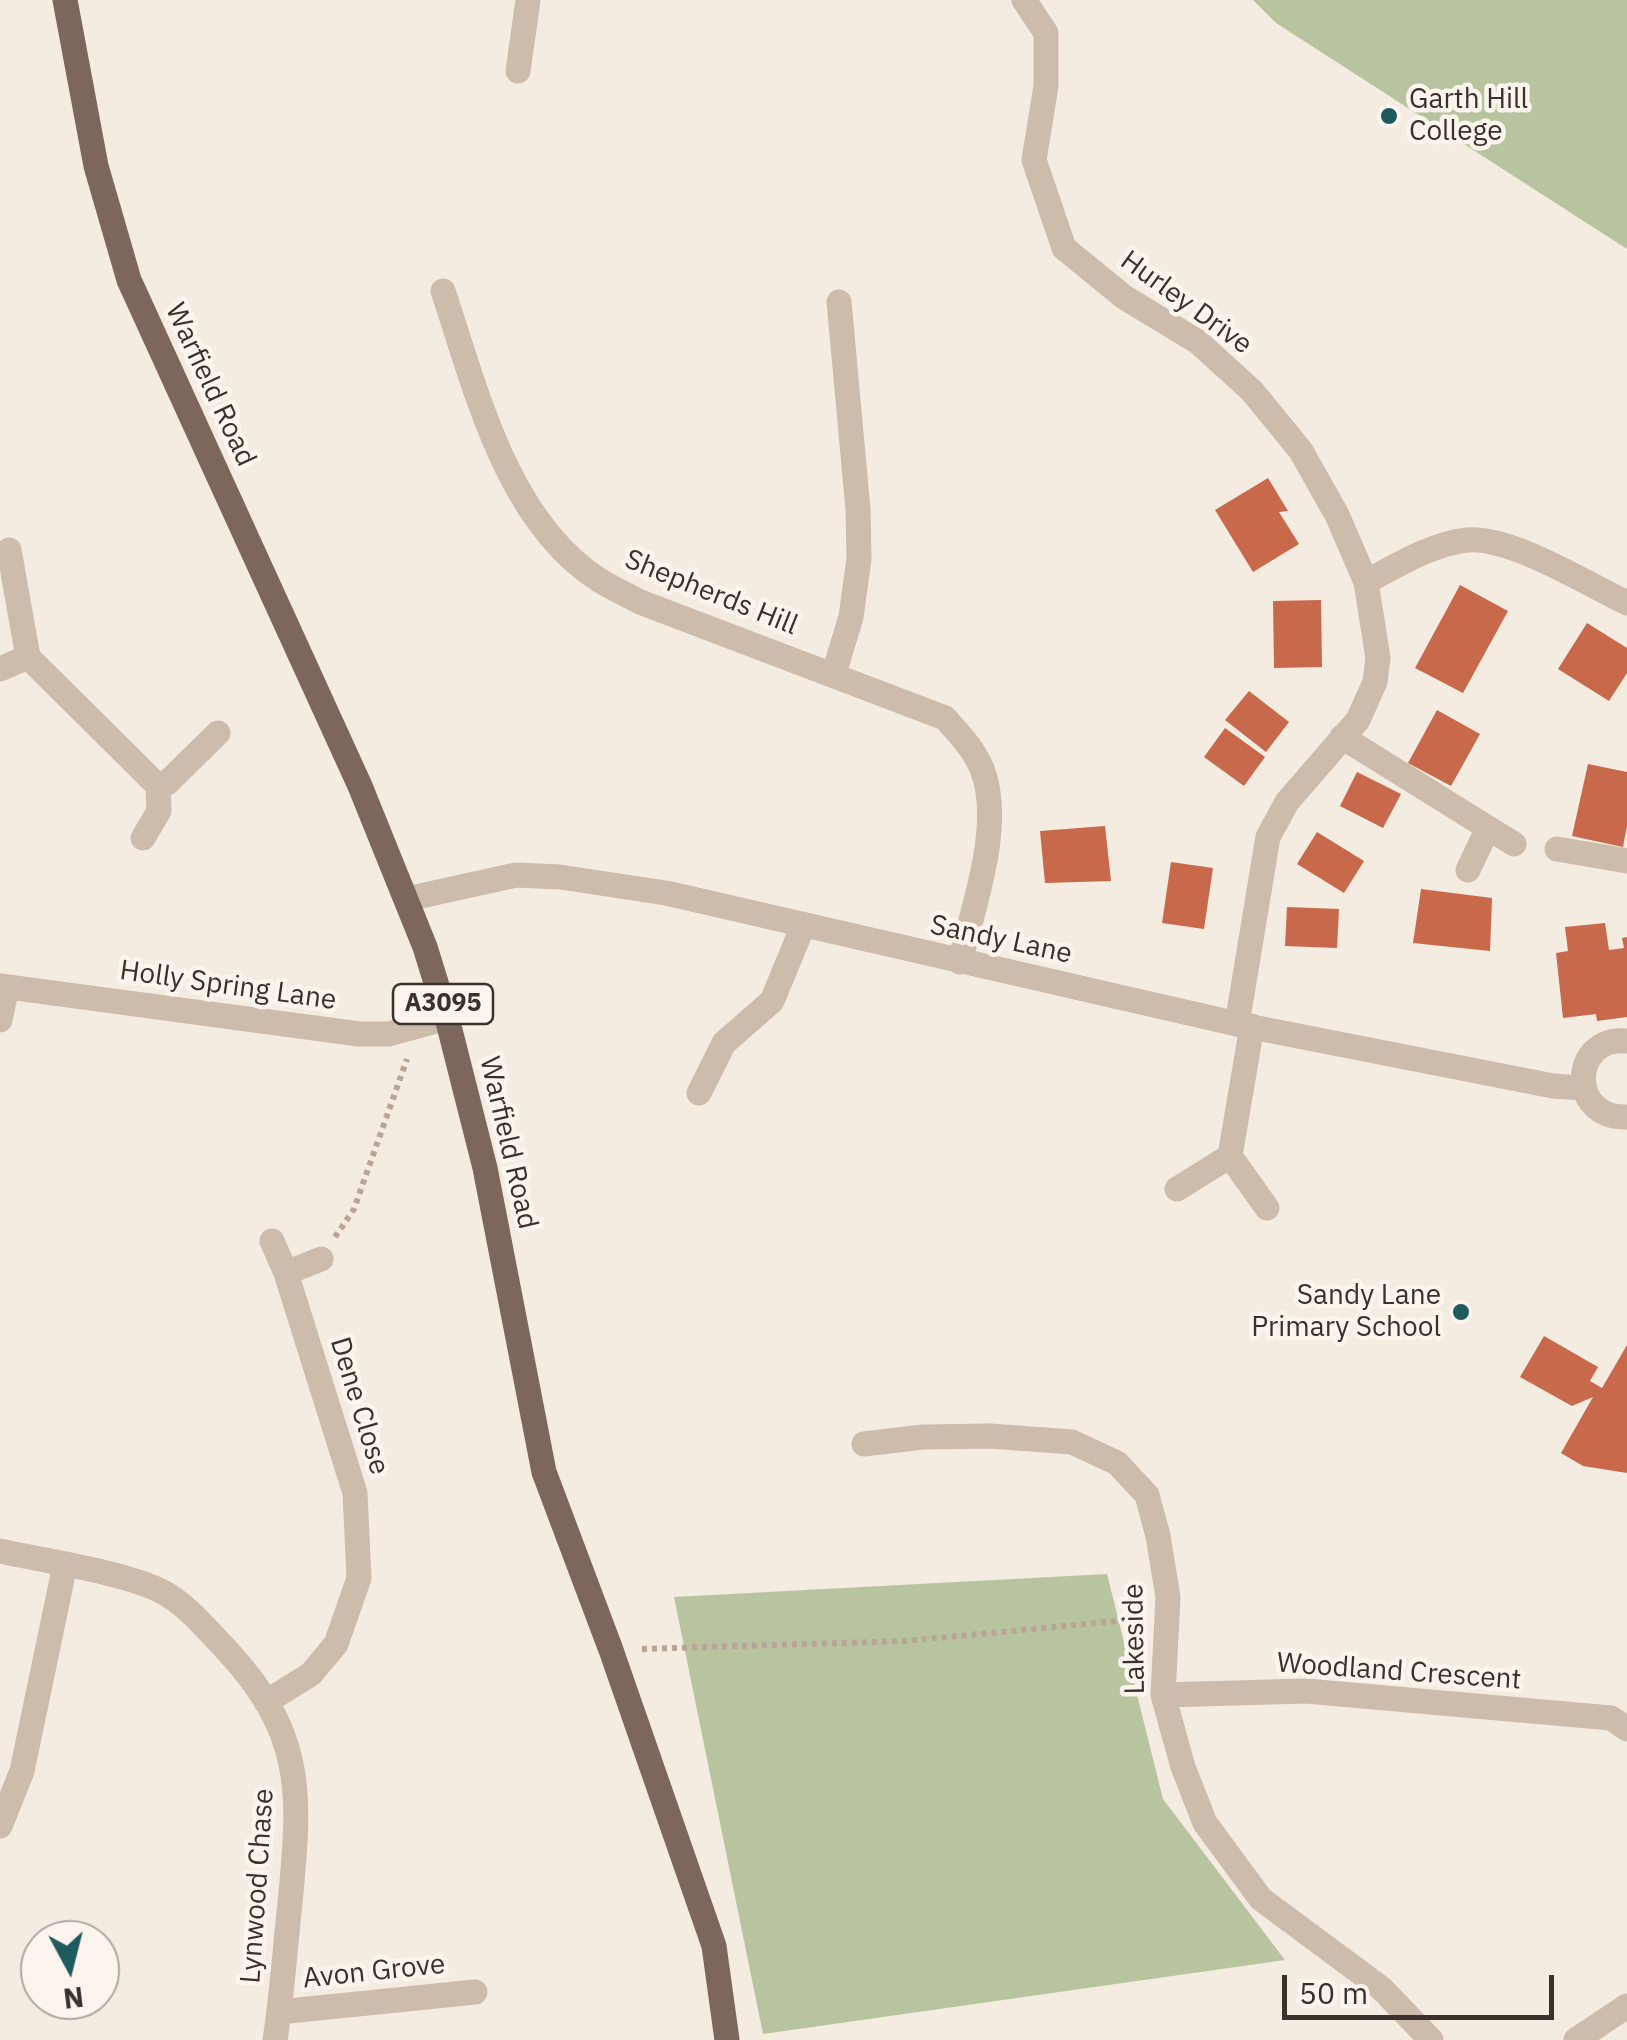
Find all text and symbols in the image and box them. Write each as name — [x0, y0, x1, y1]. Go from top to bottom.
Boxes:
place label: Garth Hill College — [1409, 83, 1528, 149]
marker: Garth Hill College — [1378, 105, 1400, 127]
street label: Hurley Drive — [1114, 244, 1258, 362]
street label: Warfield Road — [158, 298, 262, 472]
street label: Shepherds Hill — [620, 543, 802, 643]
street label: Sandy Lane — [927, 909, 1075, 971]
street label: Holly Spring Lane — [118, 954, 338, 1018]
road number: A3095 — [393, 984, 493, 1024]
street label: Warfield Road — [472, 1053, 544, 1233]
place label: Sandy Lane Primary School — [1251, 1279, 1441, 1345]
marker: Sandy Lane Primary School — [1450, 1301, 1472, 1323]
street label: Dene Close — [322, 1333, 396, 1479]
street label: Lakeside — [1117, 1583, 1153, 1695]
street label: Woodland Crescent — [1276, 1647, 1522, 1697]
street label: Lynwood Chase — [234, 1787, 282, 1985]
north arrow — [20, 1920, 120, 2020]
street label: Avon Grove — [301, 1948, 447, 1996]
scale bar — [1287, 1955, 1560, 2017]
text: 50 m — [1299, 1973, 1368, 2012]
text: N — [61, 1979, 86, 2018]

